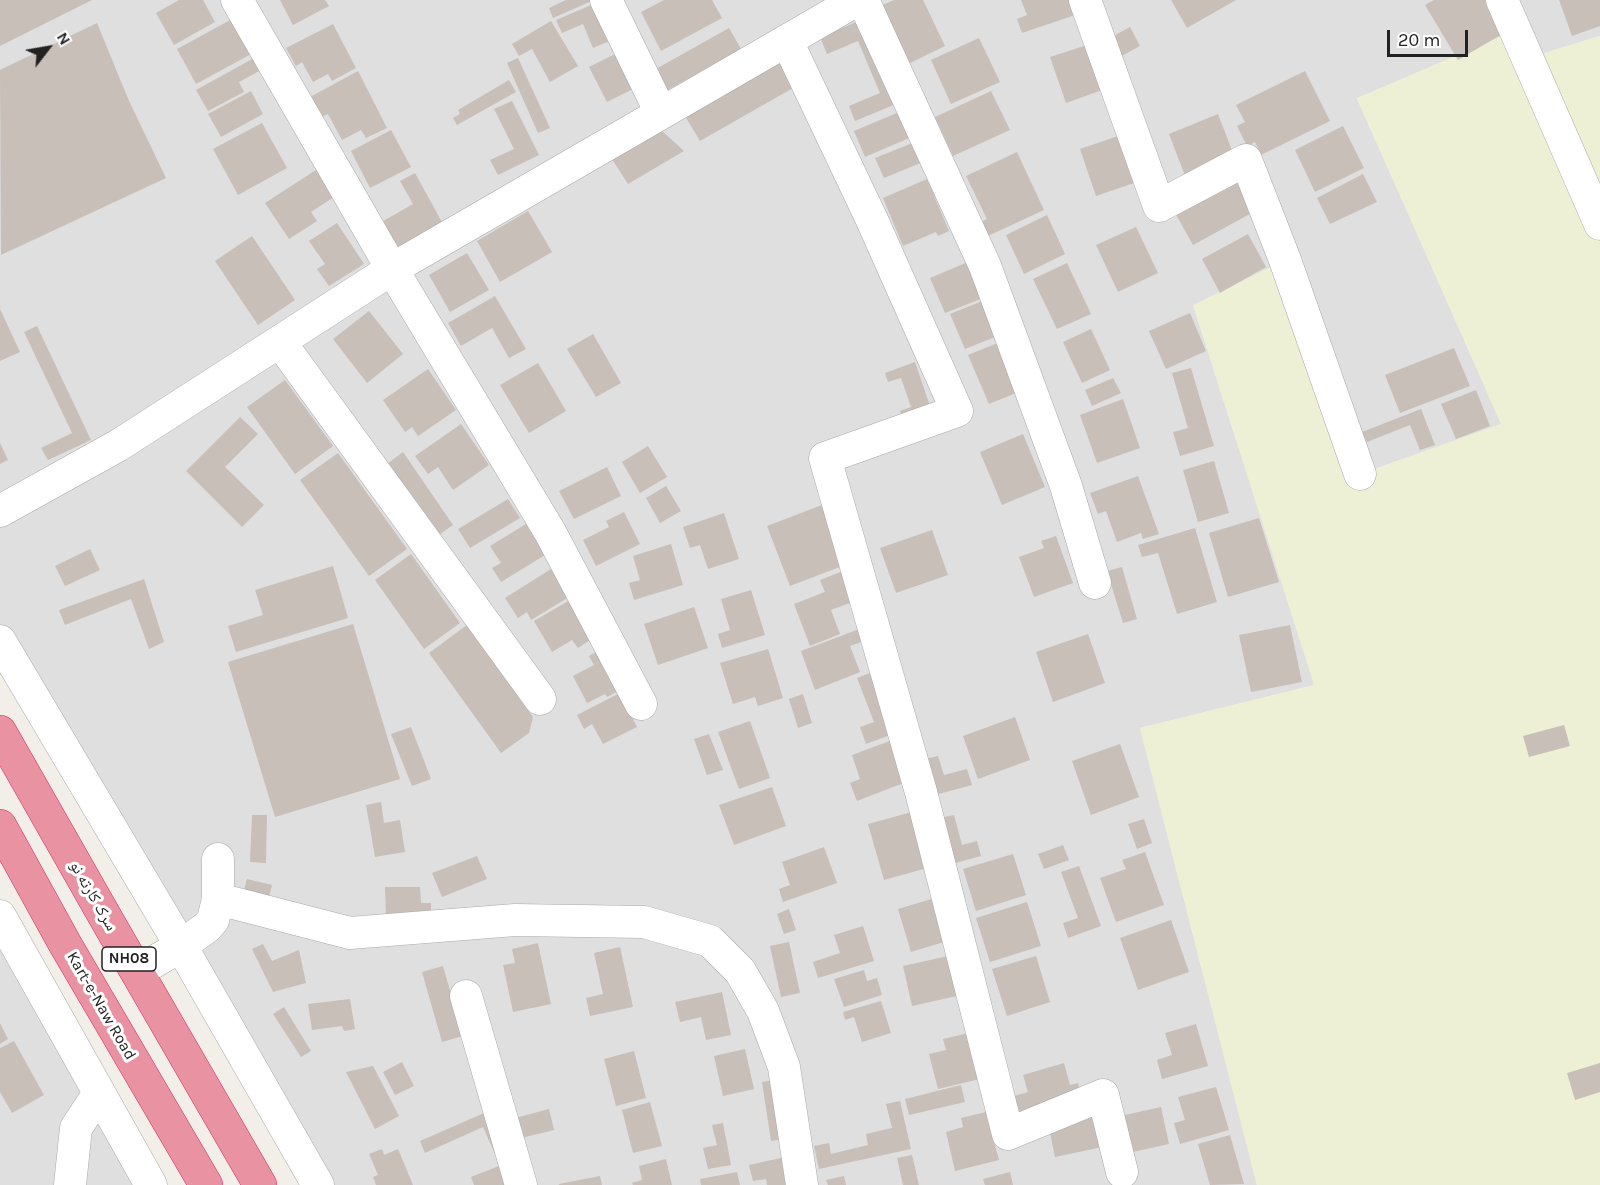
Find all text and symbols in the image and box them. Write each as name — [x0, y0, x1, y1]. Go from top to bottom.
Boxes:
north arrow — [18, 18, 78, 78]
scale bar — [1390, 18, 1471, 56]
text: N — [53, 29, 75, 48]
text: 20 m — [1398, 29, 1440, 51]
street label: سرک کارته نو — [65, 858, 121, 934]
road number: NH08 — [102, 947, 156, 971]
street label: Kart-e-Naw Road — [62, 949, 140, 1063]

